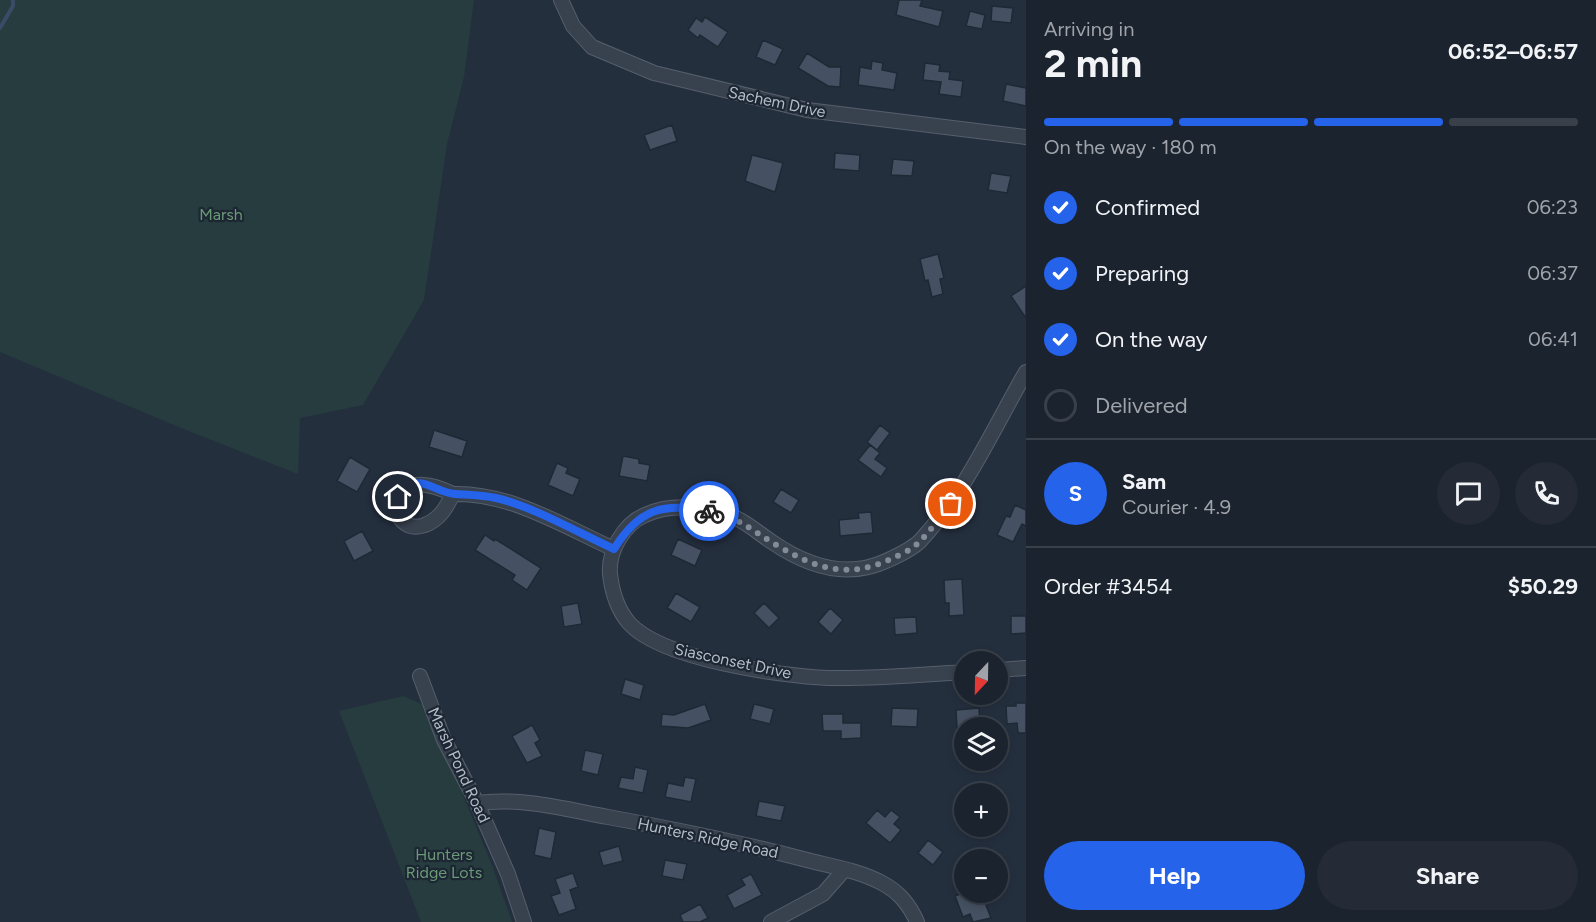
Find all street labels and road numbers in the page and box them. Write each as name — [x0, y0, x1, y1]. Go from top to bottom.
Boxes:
street label: Sachem Drive — [727, 82, 828, 122]
street label: Siasconset Drive — [673, 639, 794, 683]
street label: Marsh Pond Road — [424, 704, 494, 826]
street label: Hunters Ridge Road — [636, 814, 780, 862]

